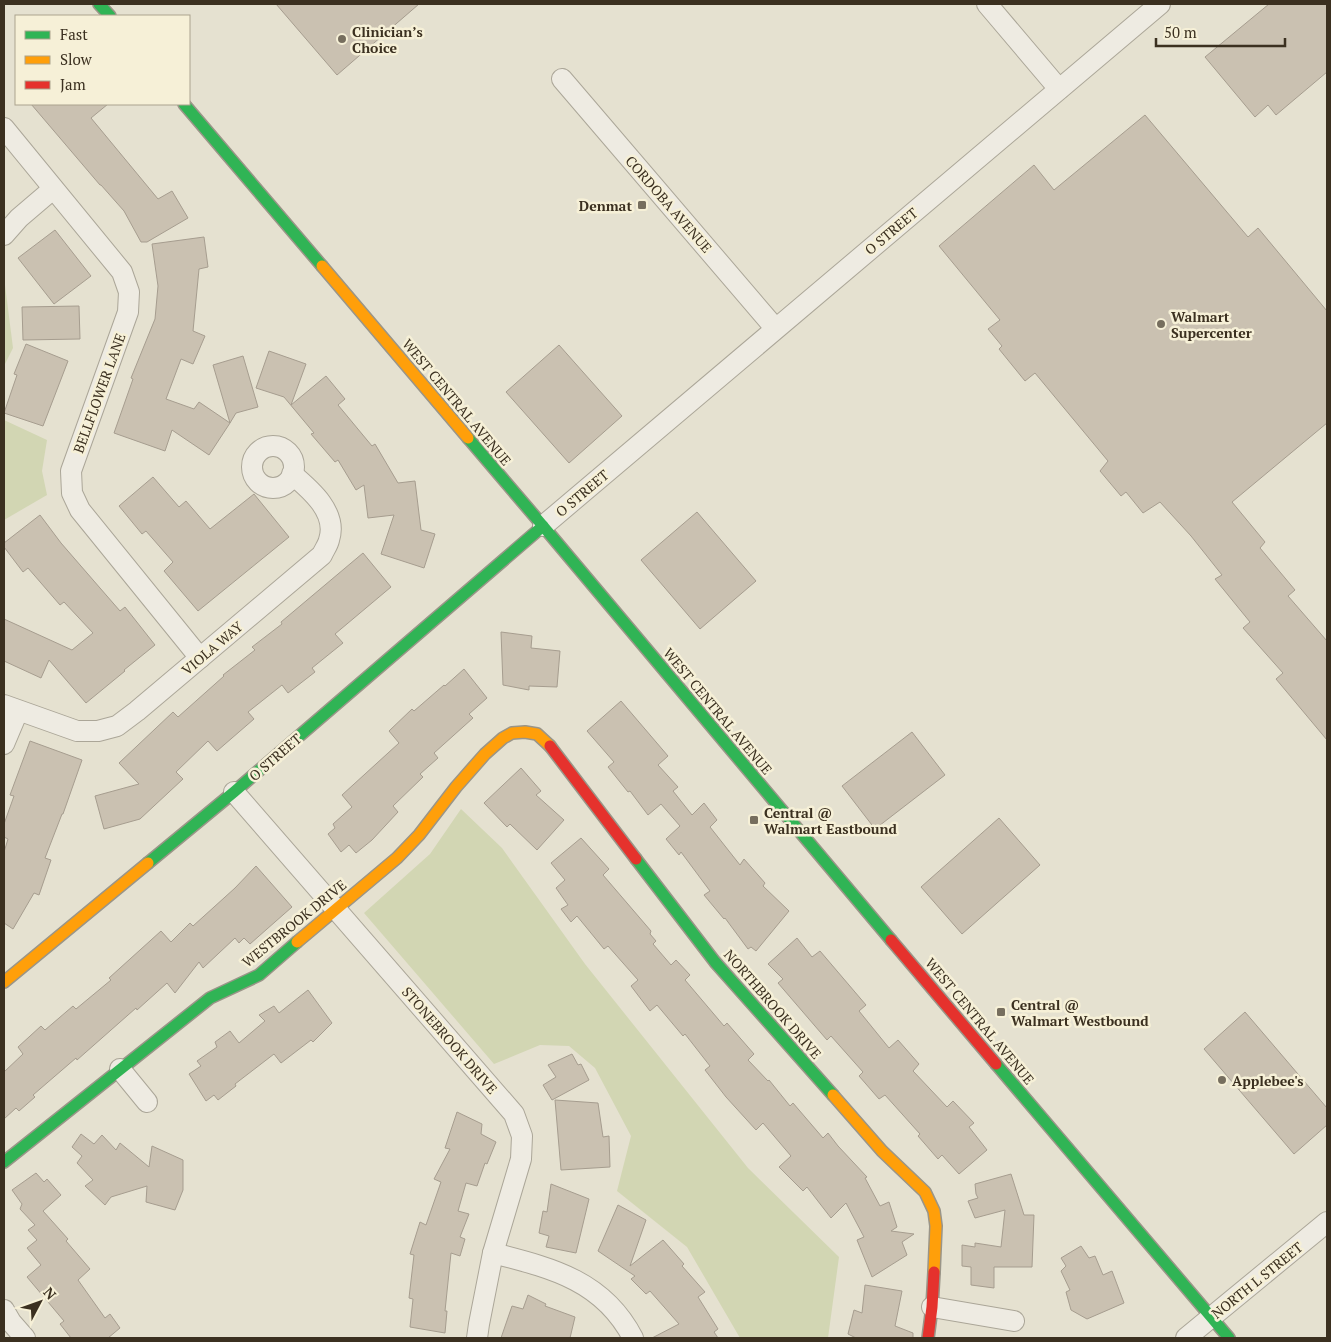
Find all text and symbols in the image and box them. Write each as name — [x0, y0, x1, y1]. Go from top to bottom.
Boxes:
legend — [15, 15, 190, 105]
scale bar — [1156, 15, 1285, 47]
place label: Clinician’s Choice — [352, 22, 423, 57]
text: 50 m — [1164, 22, 1197, 42]
text: Fast — [60, 24, 88, 44]
marker: Clinician’s Choice — [336, 33, 348, 45]
text: Slow — [60, 49, 93, 69]
text: Jam — [60, 74, 86, 94]
street label: CORDOBA AVENUE — [622, 151, 716, 257]
place label: Denmat — [579, 196, 632, 215]
marker: Denmat — [636, 199, 648, 211]
street label: O STREET — [860, 203, 922, 259]
place label: Walmart Supercenter — [1171, 307, 1252, 342]
marker: Walmart Supercenter — [1155, 318, 1167, 330]
street label: BELLFLOWER LANE — [68, 330, 130, 456]
street label: WEST CENTRAL AVENUE — [398, 335, 516, 469]
street label: O STREET — [551, 465, 613, 521]
street label: VIOLA WAY — [177, 616, 247, 679]
street label: WEST CENTRAL AVENUE — [659, 644, 777, 778]
street label: O STREET — [245, 729, 306, 785]
place label: Central @ Walmart Eastbound — [764, 803, 898, 838]
marker: Central @ Walmart Eastbound — [748, 814, 760, 826]
street label: WESTBROOK DRIVE — [238, 875, 350, 971]
street label: NORTHBROOK DRIVE — [720, 945, 826, 1063]
street label: WEST CENTRAL AVENUE — [921, 954, 1039, 1088]
street label: STONEBROOK DRIVE — [398, 982, 502, 1098]
place label: Central @ Walmart Westbound — [1011, 995, 1149, 1030]
marker: Central @ Walmart Westbound — [995, 1006, 1007, 1018]
place label: Applebee's — [1232, 1071, 1304, 1090]
marker: Applebee's — [1216, 1074, 1228, 1086]
street label: NORTH L STREET — [1207, 1237, 1307, 1323]
north arrow — [15, 1277, 65, 1327]
text: N — [40, 1283, 61, 1304]

